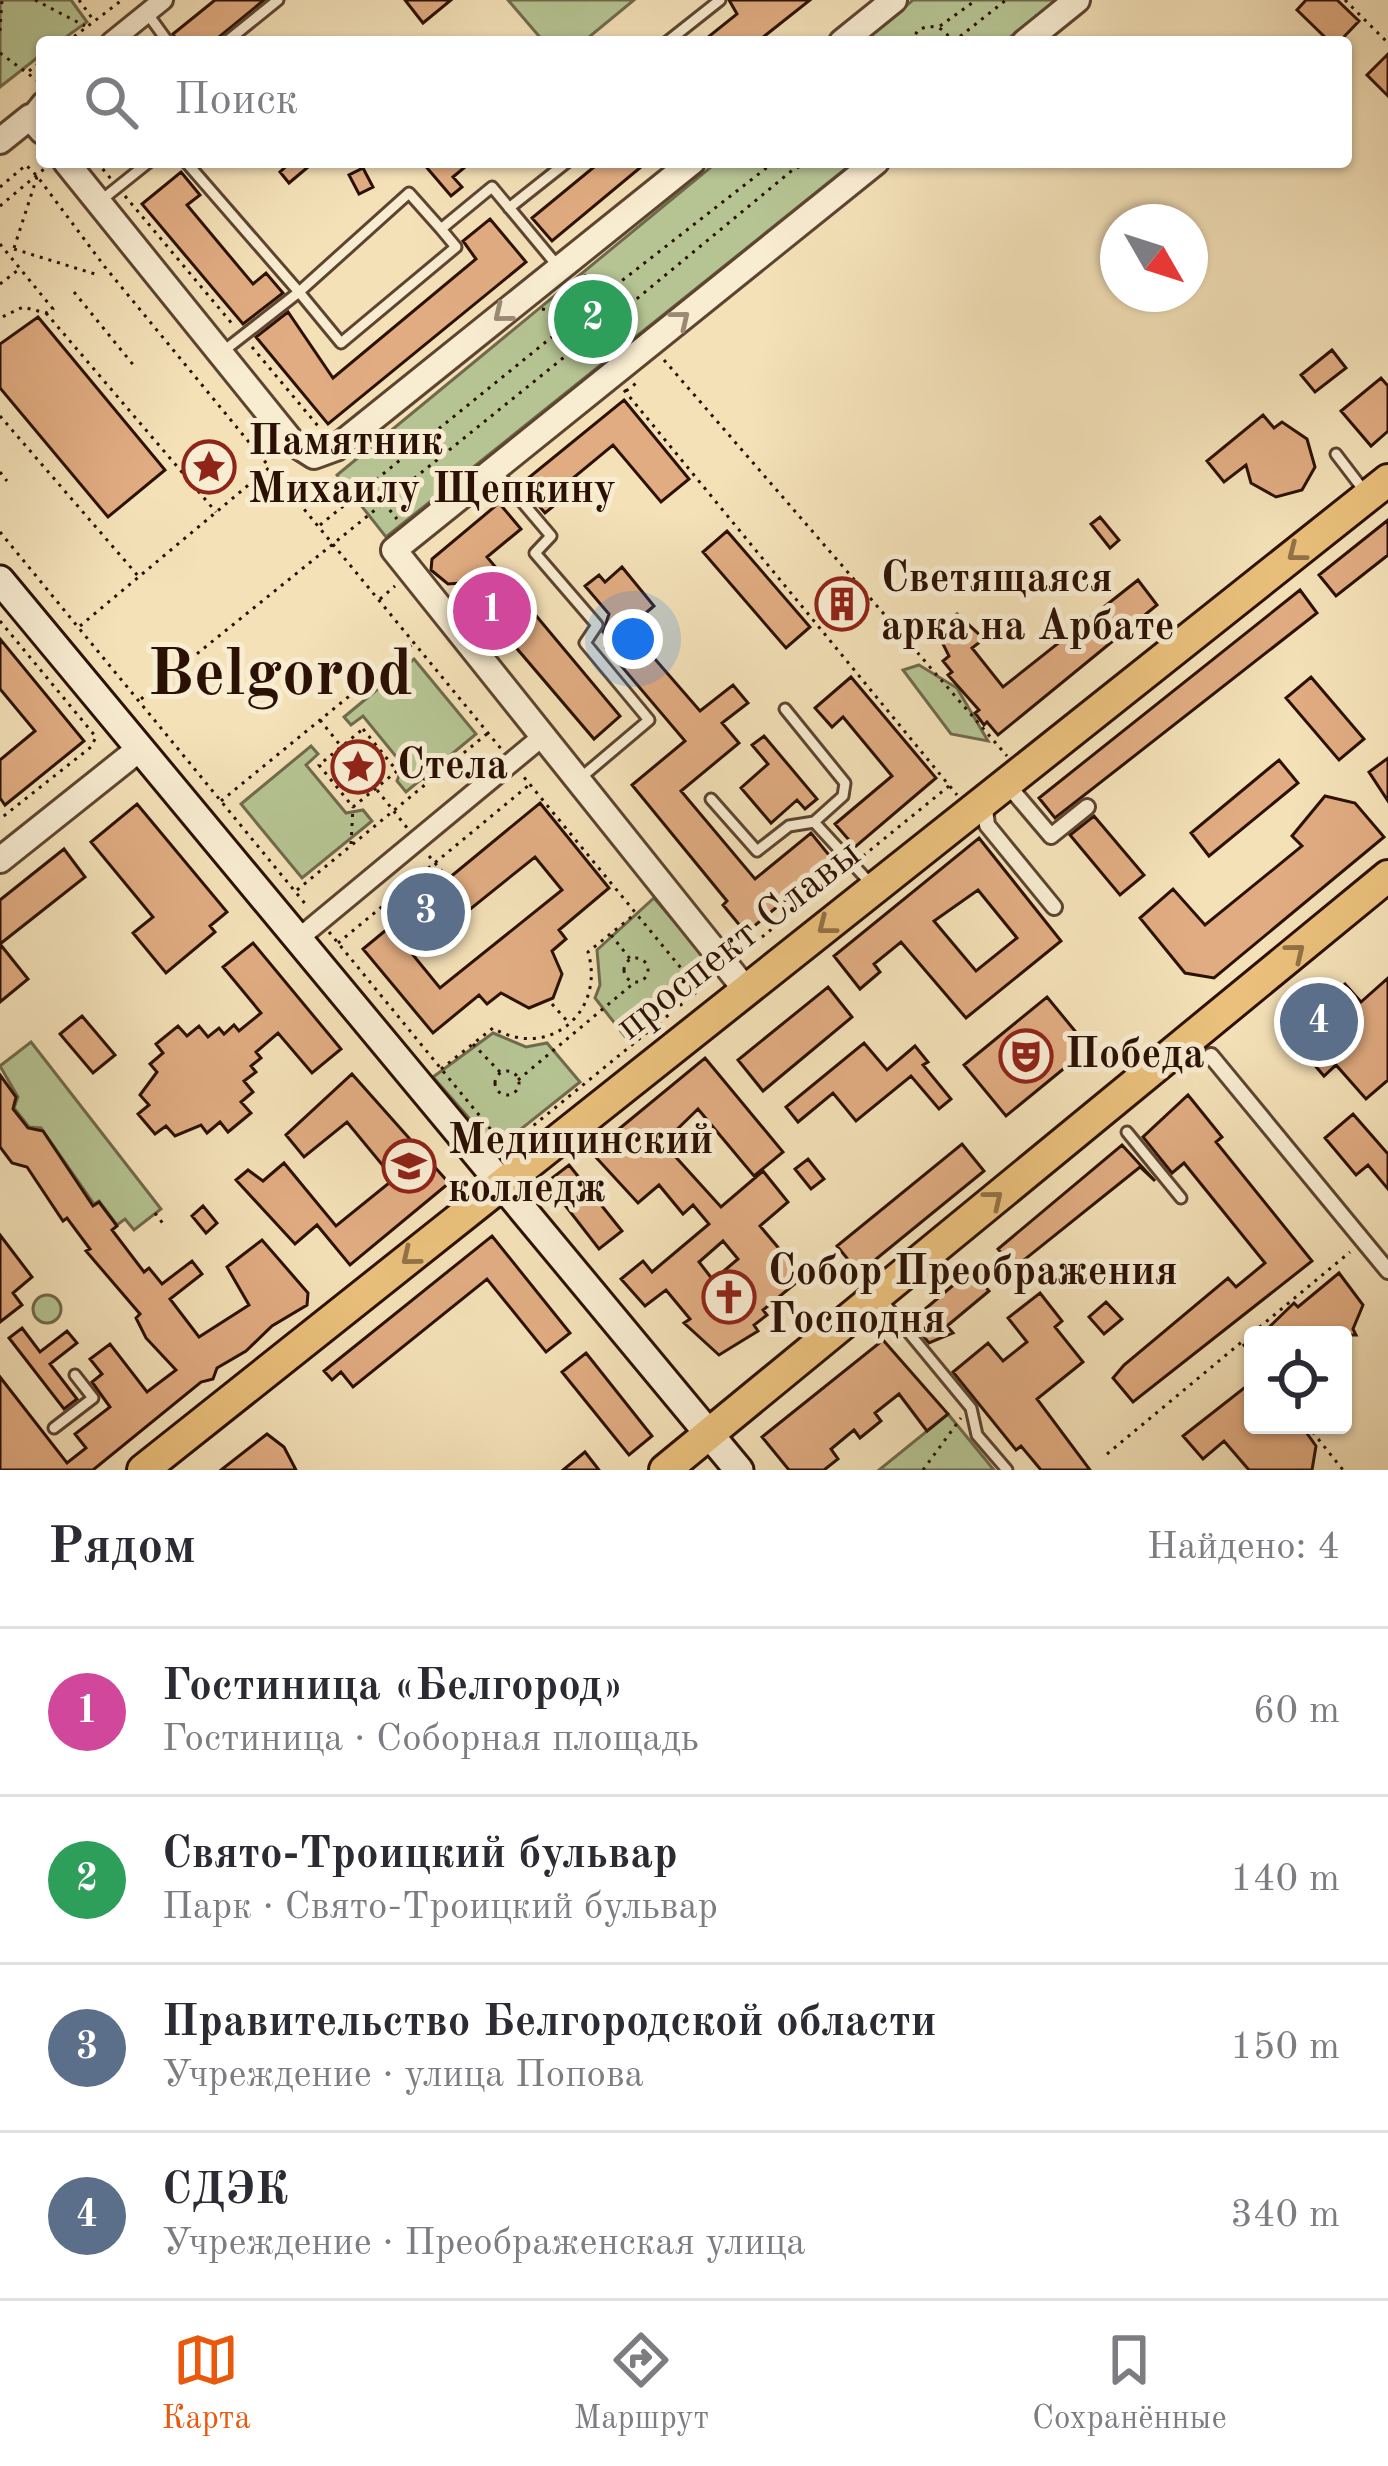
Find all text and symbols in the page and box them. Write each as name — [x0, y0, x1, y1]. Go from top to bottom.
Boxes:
search box — [36, 36, 1352, 168]
icon: search — [78, 69, 144, 135]
text: Поиск — [174, 79, 298, 124]
north arrow — [1100, 204, 1208, 312]
pin: 2 — [554, 274, 632, 364]
one-way arrow — [494, 300, 516, 321]
one-way arrow — [667, 312, 689, 333]
place label: Памятник Михаилу Щепкину — [248, 422, 616, 512]
place icon: Памятник Михаилу Щепкину — [181, 439, 237, 495]
one-way arrow — [1288, 539, 1310, 560]
place label: Светящаяся арка на Арбате — [881, 558, 1175, 649]
pin: 1 — [453, 566, 531, 656]
building icon: Светящаяся арка на Арбате — [814, 576, 870, 632]
your location — [603, 609, 663, 669]
district label: Belgorod — [147, 644, 413, 710]
place icon: Стела — [330, 739, 386, 795]
place label: Стела — [397, 745, 508, 788]
street label: проспект Славы — [609, 833, 869, 1049]
pin: 3 — [387, 867, 465, 957]
one-way arrow — [818, 912, 840, 933]
one-way arrow — [1282, 944, 1304, 966]
pin: 4 — [1280, 977, 1358, 1067]
theatre icon: Победа — [998, 1028, 1054, 1084]
place label: Победа — [1065, 1035, 1205, 1077]
place label: Медицинский колледж — [448, 1121, 713, 1211]
school or university icon: Медицинский колледж — [381, 1138, 437, 1194]
one-way arrow — [981, 1192, 1003, 1214]
one-way arrow — [401, 1242, 423, 1264]
place label: Собор Преображения Господня — [768, 1251, 1178, 1342]
church icon: Собор Преображения Господня — [701, 1269, 757, 1325]
map controls — [1244, 1326, 1352, 1434]
button: locate — [1244, 1326, 1352, 1434]
text: Рядом — [48, 1523, 196, 1574]
text: Найдено: 4 — [1147, 1528, 1340, 1567]
text: Гостиница «Белгород» — [162, 1665, 624, 1710]
text: 1 — [76, 1692, 98, 1731]
text: 60 m — [1253, 1692, 1340, 1731]
text: Гостиница · Соборная площадь — [162, 1720, 699, 1759]
text: Свято-Троицкий бульвар — [162, 1833, 678, 1878]
text: 2 — [76, 1860, 98, 1899]
text: 140 m — [1230, 1860, 1340, 1899]
text: Парк · Свято-Троицкий бульвар — [162, 1888, 718, 1927]
text: Правительство Белгородской области — [162, 2001, 937, 2046]
text: 3 — [76, 2028, 98, 2067]
text: 150 m — [1230, 2028, 1340, 2067]
text: Учреждение · улица Попова — [162, 2056, 644, 2095]
text: СДЭК — [162, 2169, 288, 2214]
text: 4 — [76, 2196, 98, 2235]
text: 340 m — [1230, 2196, 1340, 2235]
text: Учреждение · Преображенская улица — [162, 2224, 806, 2263]
tab: Карта — [161, 2327, 251, 2440]
tab: Маршрут — [574, 2327, 709, 2440]
tab: Сохранённые — [1032, 2327, 1227, 2440]

